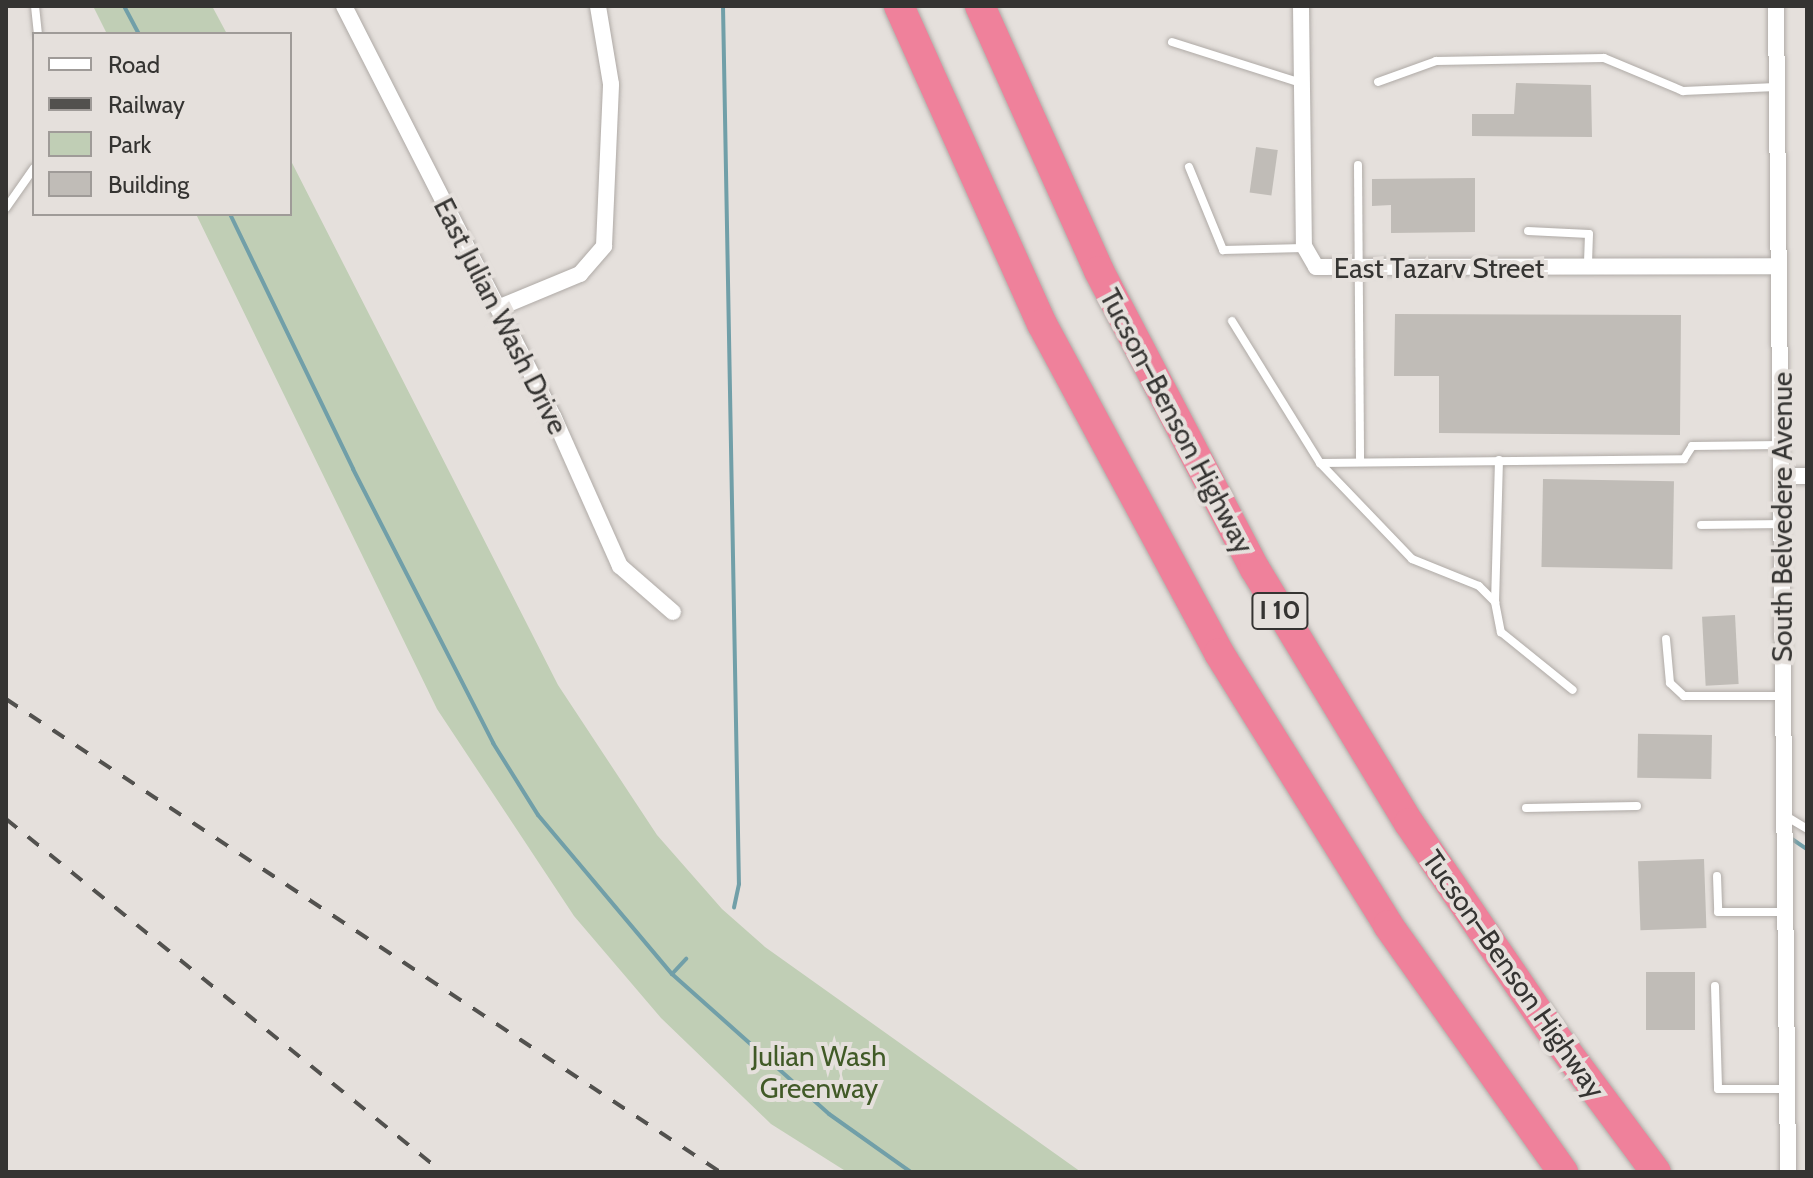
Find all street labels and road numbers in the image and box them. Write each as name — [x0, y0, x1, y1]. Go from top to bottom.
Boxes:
street label: East Julian Wash Drive — [427, 192, 575, 440]
street label: East Tazarv Street — [1334, 251, 1544, 285]
street label: Tucson–Benson Highway — [1093, 283, 1261, 559]
street label: South Belvedere Avenue — [1765, 372, 1799, 662]
road number: I 10 — [1250, 589, 1310, 633]
street label: Tucson–Benson Highway — [1416, 844, 1612, 1104]

